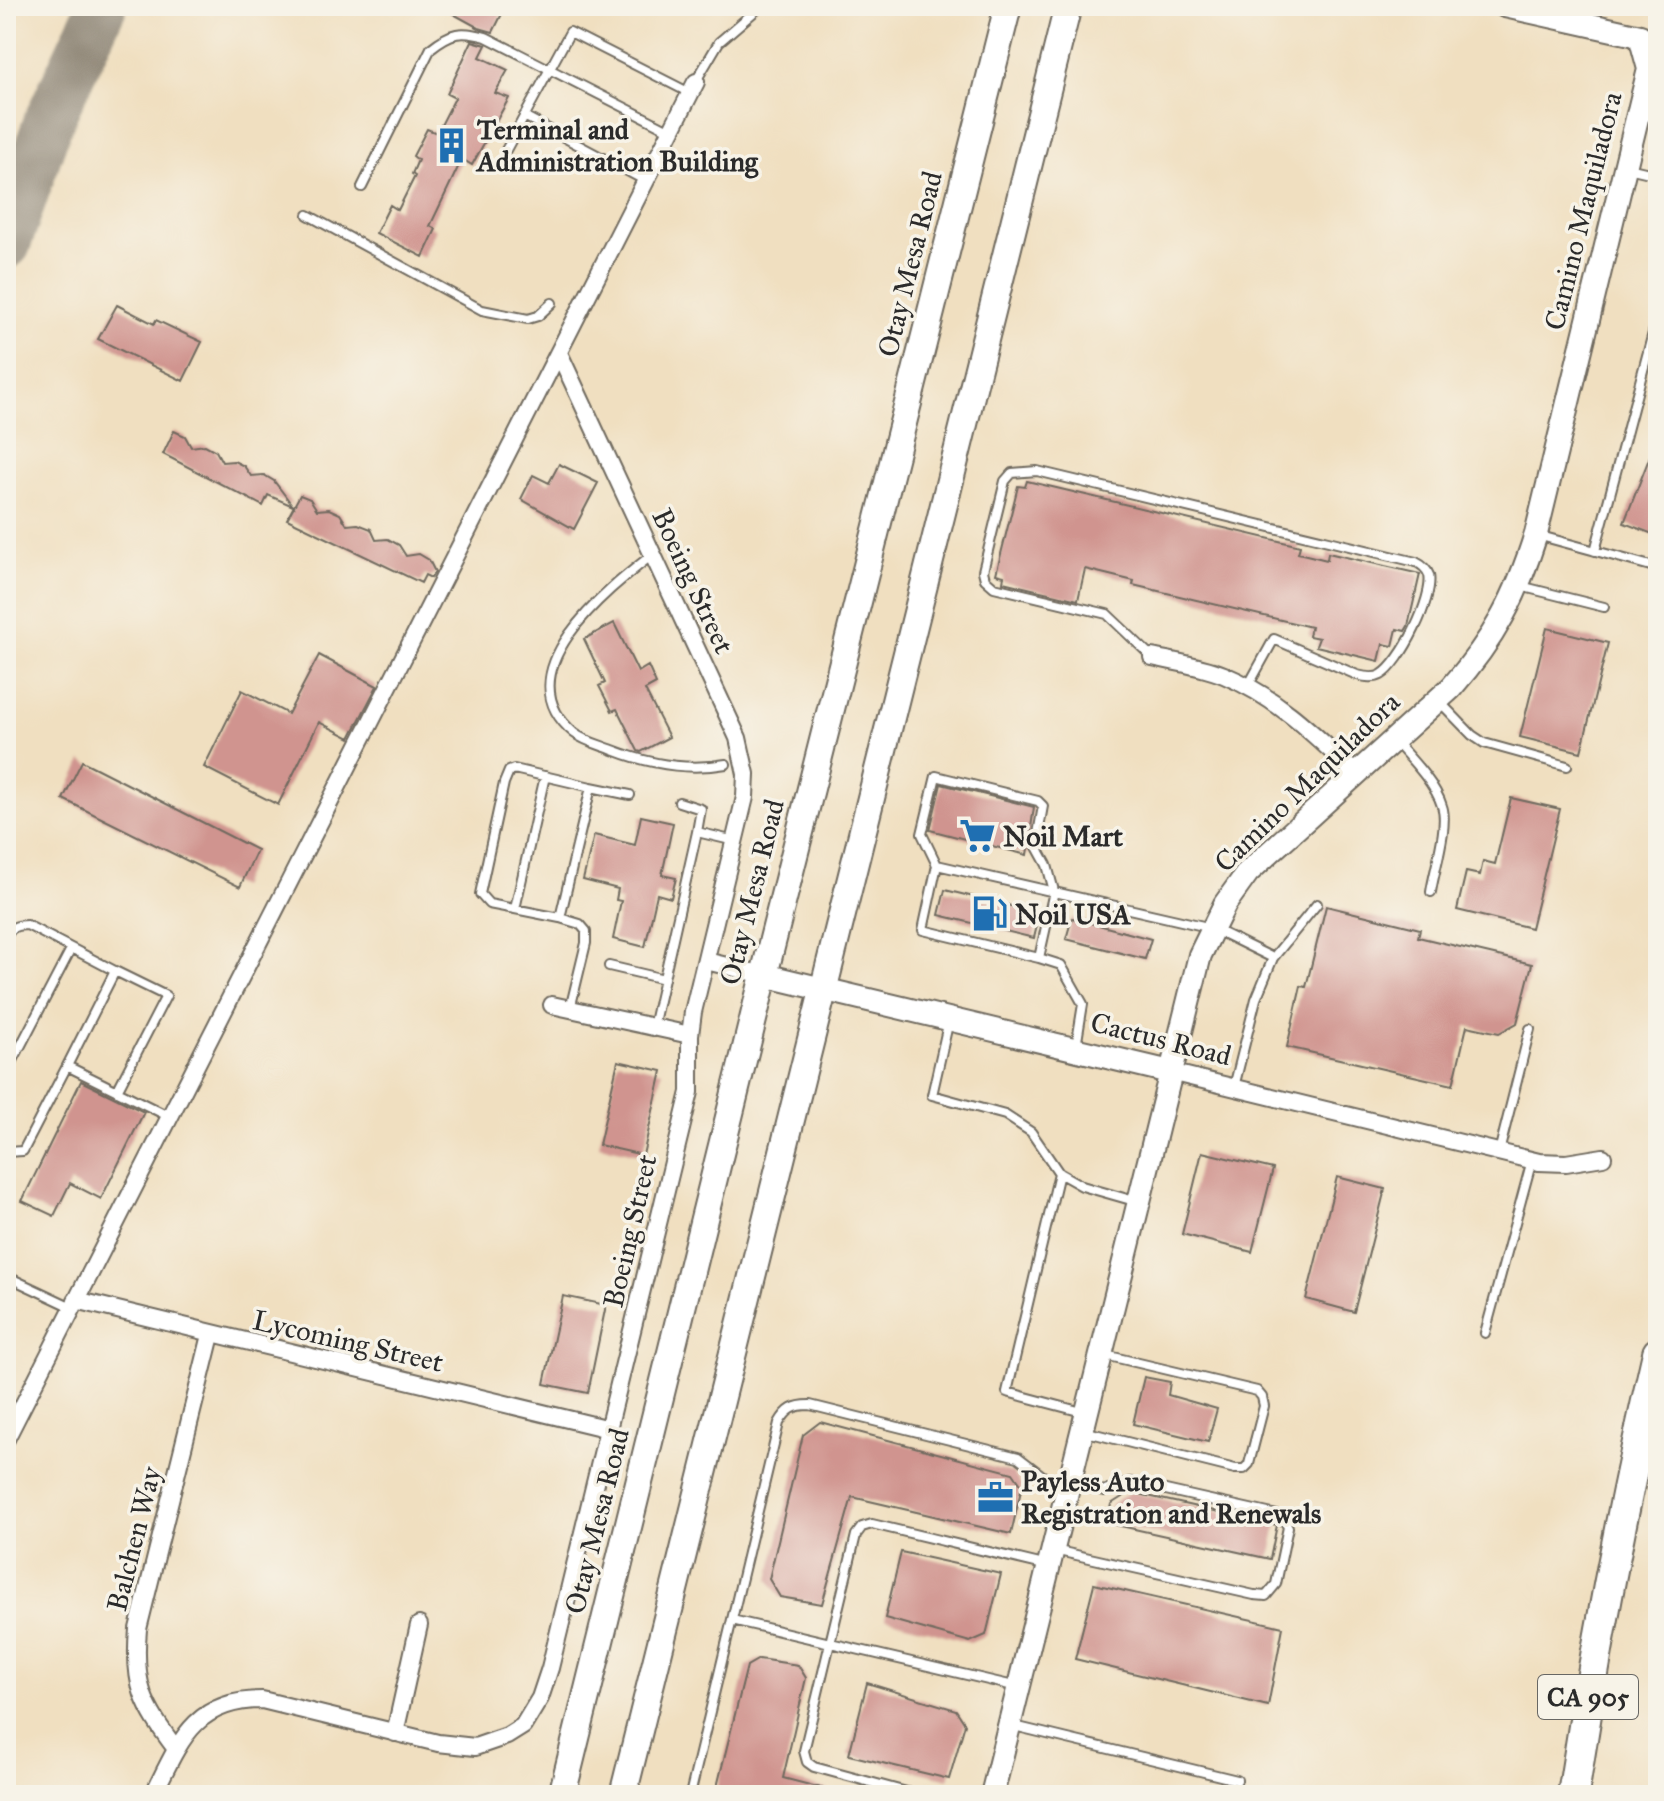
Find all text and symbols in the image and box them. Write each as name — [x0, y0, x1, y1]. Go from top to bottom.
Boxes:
street label: Camino Maquiladora — [1536, 88, 1630, 334]
place label: Terminal and Administration Building — [475, 112, 759, 179]
building icon: Terminal and Administration Building — [432, 126, 470, 164]
street label: Otay Mesa Road — [870, 168, 950, 360]
street label: Boeing Street — [644, 503, 742, 659]
street label: Camino Maquiladora — [1207, 684, 1407, 879]
street label: Otay Mesa Road — [712, 796, 792, 988]
supermarket icon: Noil Mart — [958, 817, 996, 855]
place label: Noil Mart — [1003, 819, 1123, 854]
fuel station icon: Noil USA — [970, 895, 1008, 933]
place label: Noil USA — [1015, 897, 1132, 932]
street label: Cactus Road — [1087, 1005, 1235, 1073]
street label: Boeing Street — [595, 1151, 665, 1311]
street label: Lycoming Street — [249, 1302, 447, 1380]
street label: Otay Mesa Road — [557, 1425, 637, 1617]
street label: Balchen Way — [99, 1462, 169, 1615]
place label: Payless Auto Registration and Renewals — [1021, 1464, 1321, 1531]
office icon: Payless Auto Registration and Renewals — [976, 1478, 1014, 1516]
road number: CA 905 — [1538, 1675, 1638, 1719]

